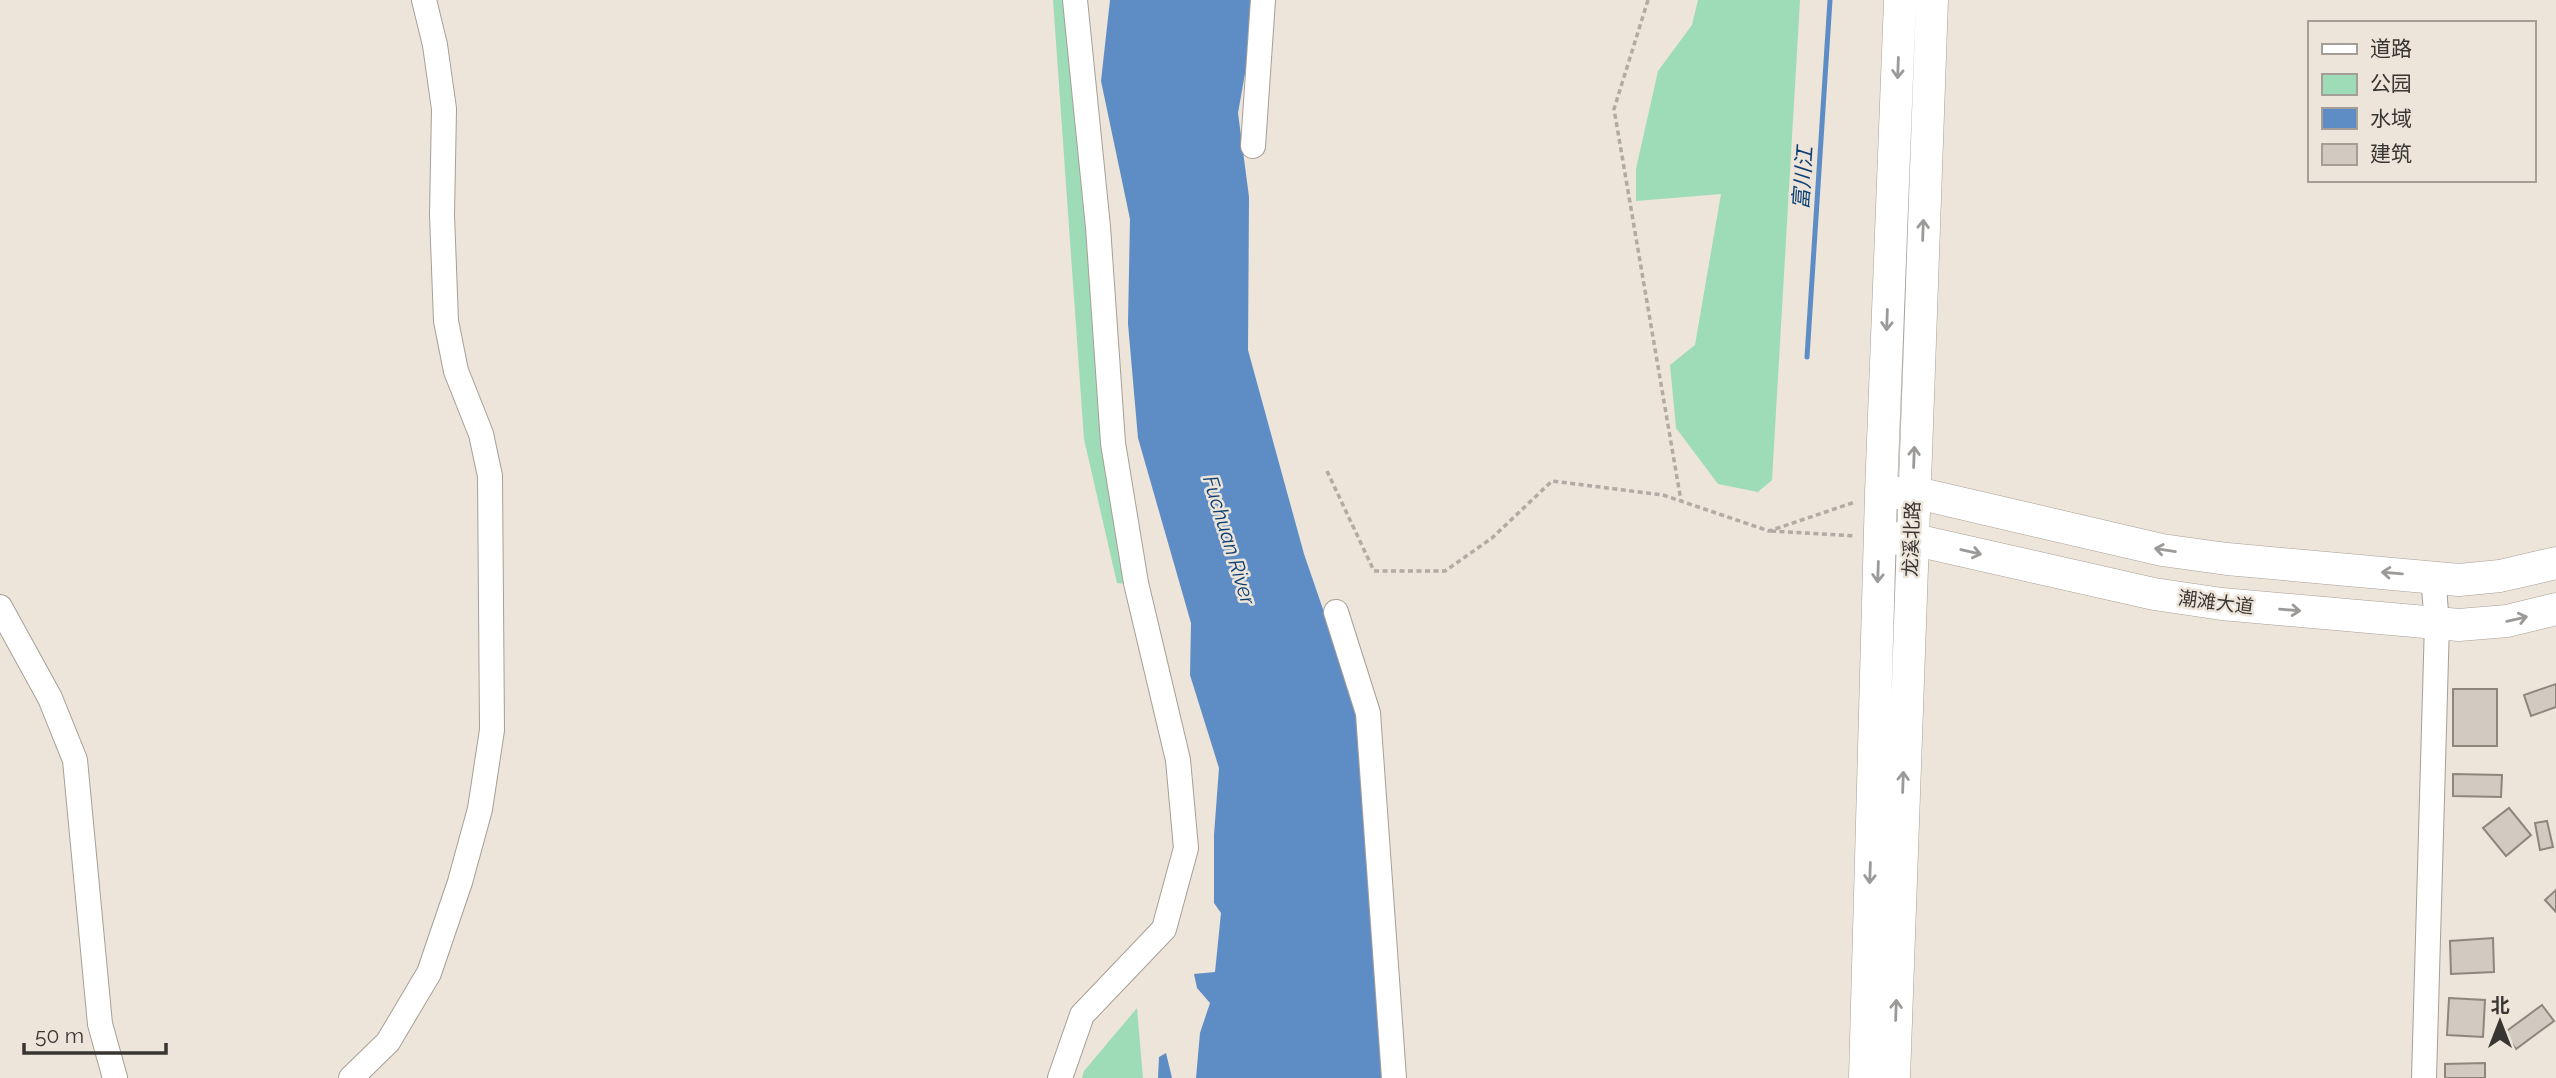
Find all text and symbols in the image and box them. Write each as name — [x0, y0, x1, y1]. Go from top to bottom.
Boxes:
legend — [2308, 21, 2535, 182]
text: 道路 — [2370, 36, 2412, 61]
one-way arrow — [1891, 56, 1904, 79]
text: 公园 — [2370, 71, 2412, 96]
text: 水域 — [2370, 106, 2412, 131]
text: 建筑 — [2370, 141, 2412, 166]
water label: 富川江 — [1788, 144, 1817, 210]
one-way arrow — [1916, 219, 1929, 242]
one-way arrow — [1881, 308, 1894, 331]
one-way arrow — [1908, 446, 1921, 469]
water label: Fuchuan River — [1198, 472, 1261, 608]
street label: 龙溪北路 — [1899, 501, 1923, 577]
one-way arrow — [2155, 543, 2177, 556]
one-way arrow — [1959, 547, 1981, 560]
one-way arrow — [1872, 560, 1885, 583]
one-way arrow — [2381, 566, 2404, 579]
street label: 潮滩大道 — [2177, 586, 2255, 618]
one-way arrow — [2279, 604, 2301, 617]
one-way arrow — [2505, 611, 2528, 625]
one-way arrow — [1896, 771, 1910, 794]
one-way arrow — [1864, 861, 1877, 884]
north arrow — [2465, 987, 2535, 1057]
text: 北 — [2490, 994, 2510, 1016]
one-way arrow — [1889, 999, 1902, 1022]
scale bar — [24, 1012, 166, 1056]
text: 50 m — [35, 1023, 84, 1048]

